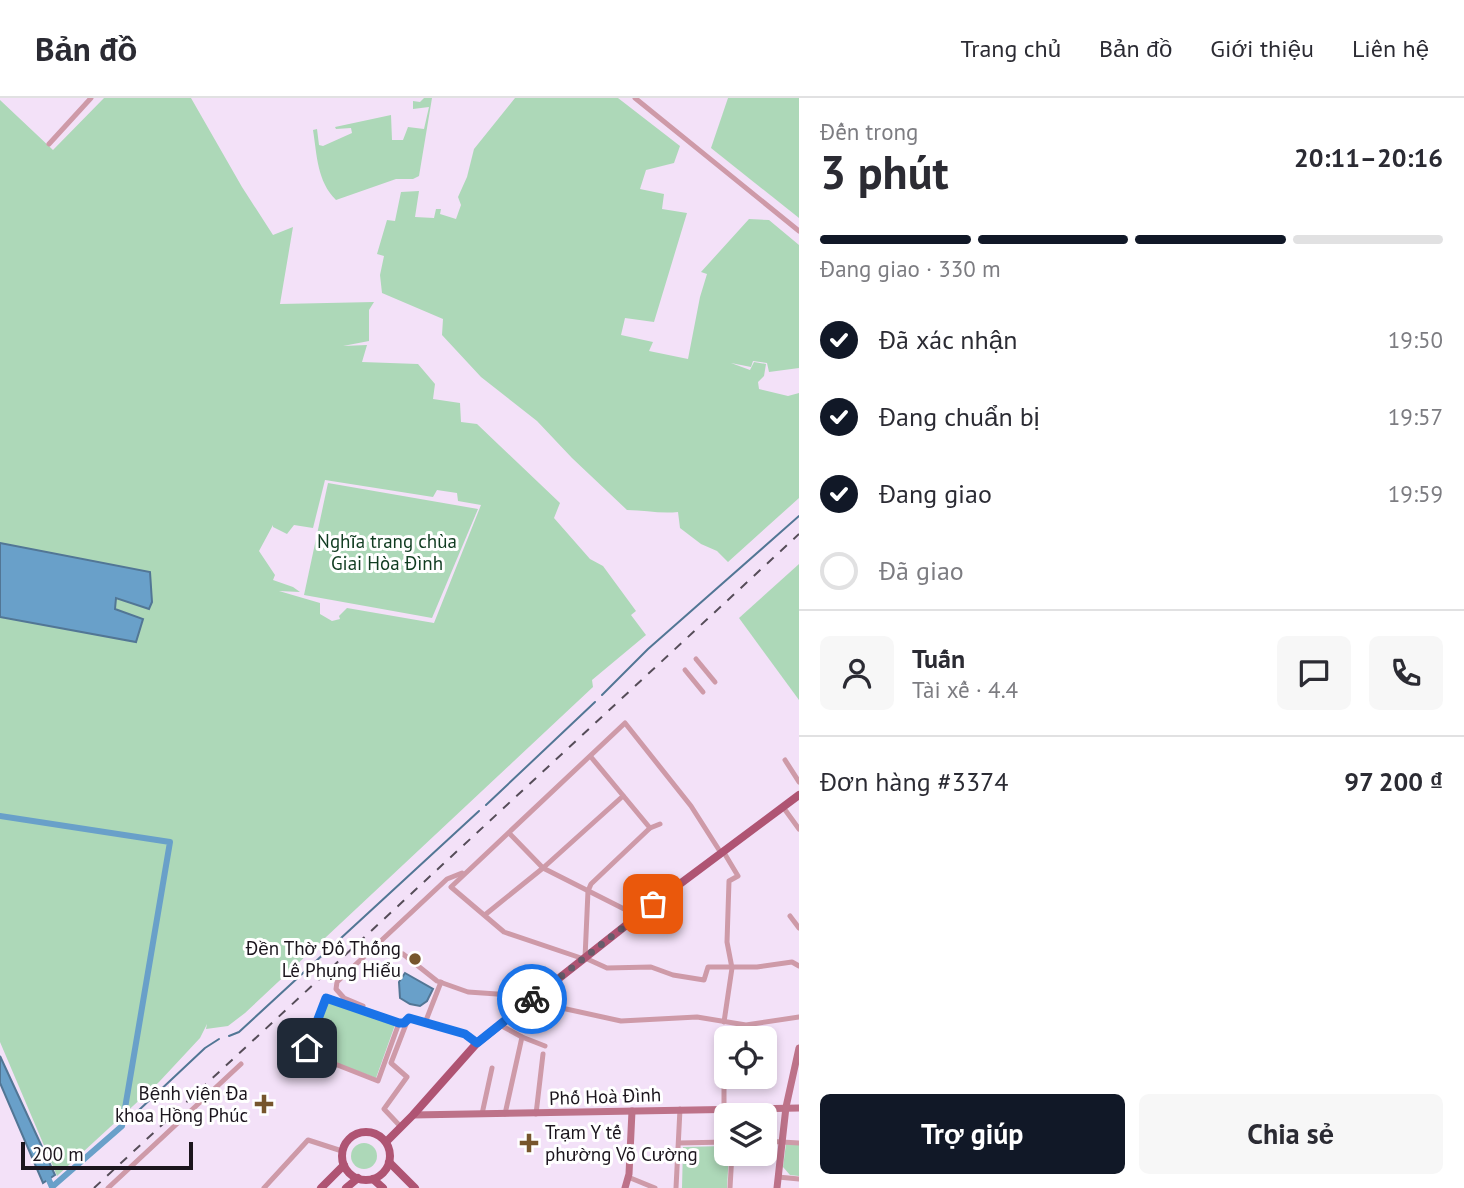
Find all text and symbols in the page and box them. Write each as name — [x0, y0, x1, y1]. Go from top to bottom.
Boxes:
text: Bản đồ — [35, 27, 138, 70]
text: Trang chủ — [960, 33, 1061, 64]
text: Bản đồ — [1099, 33, 1172, 64]
text: Giới thiệu — [1210, 33, 1314, 64]
text: Liên hệ — [1352, 33, 1429, 64]
text: Đến trong — [820, 117, 918, 146]
text: 20:11–20:16 — [1294, 141, 1443, 174]
text: 3 phút — [820, 142, 948, 202]
text: Đang giao · 330 m — [820, 254, 1001, 283]
icon: check — [820, 321, 858, 359]
text: Đã xác nhận — [879, 323, 1017, 356]
text: 19:50 — [1388, 325, 1443, 354]
icon: check — [820, 398, 858, 436]
text: Đang chuẩn bị — [879, 400, 1040, 433]
text: 19:57 — [1388, 402, 1443, 431]
icon: check — [820, 475, 858, 513]
text: Đang giao — [879, 477, 992, 510]
text: 19:59 — [1388, 479, 1443, 508]
park label: Nghĩa trang chùa Giai Hòa Đình — [317, 529, 457, 575]
text: Đã giao — [879, 554, 964, 587]
button: person — [820, 636, 894, 710]
button: chat — [1277, 636, 1351, 710]
button: phone — [1369, 636, 1443, 710]
text: Tuấn — [912, 642, 965, 675]
text: Tài xế · 4.4 — [912, 675, 1018, 704]
text: Đơn hàng #3374 — [820, 765, 1008, 798]
text: 97 200 ₫ — [1344, 765, 1443, 798]
pin — [623, 874, 683, 934]
icon: bag — [634, 885, 672, 923]
place label: Đền Thờ Đô Thống Lê Phụng Hiểu — [245, 936, 401, 982]
marker: Đền Thờ Đô Thống Lê Phụng Hiểu — [407, 951, 423, 967]
courier — [497, 964, 567, 1034]
icon: bike — [513, 980, 551, 1018]
pin — [277, 1018, 337, 1078]
map controls — [714, 1026, 777, 1166]
button: locate — [714, 1026, 777, 1089]
icon: home — [288, 1029, 326, 1067]
place label: Bệnh viện Đa khoa Hồng Phúc — [115, 1081, 248, 1127]
street label: Phố Hoà Đình — [549, 1082, 661, 1110]
marker: Bệnh viện Đa khoa Hồng Phúc — [254, 1094, 274, 1114]
button: Trợ giúp — [820, 1094, 1125, 1174]
button: Chia sẻ — [1139, 1094, 1443, 1174]
button: layers — [714, 1103, 777, 1166]
place label: Trạm Y tế phường Võ Cường — [545, 1120, 698, 1166]
marker: Trạm Y tế phường Võ Cường — [519, 1133, 539, 1153]
scale bar — [21, 1139, 192, 1171]
text: 200 m — [32, 1142, 84, 1166]

